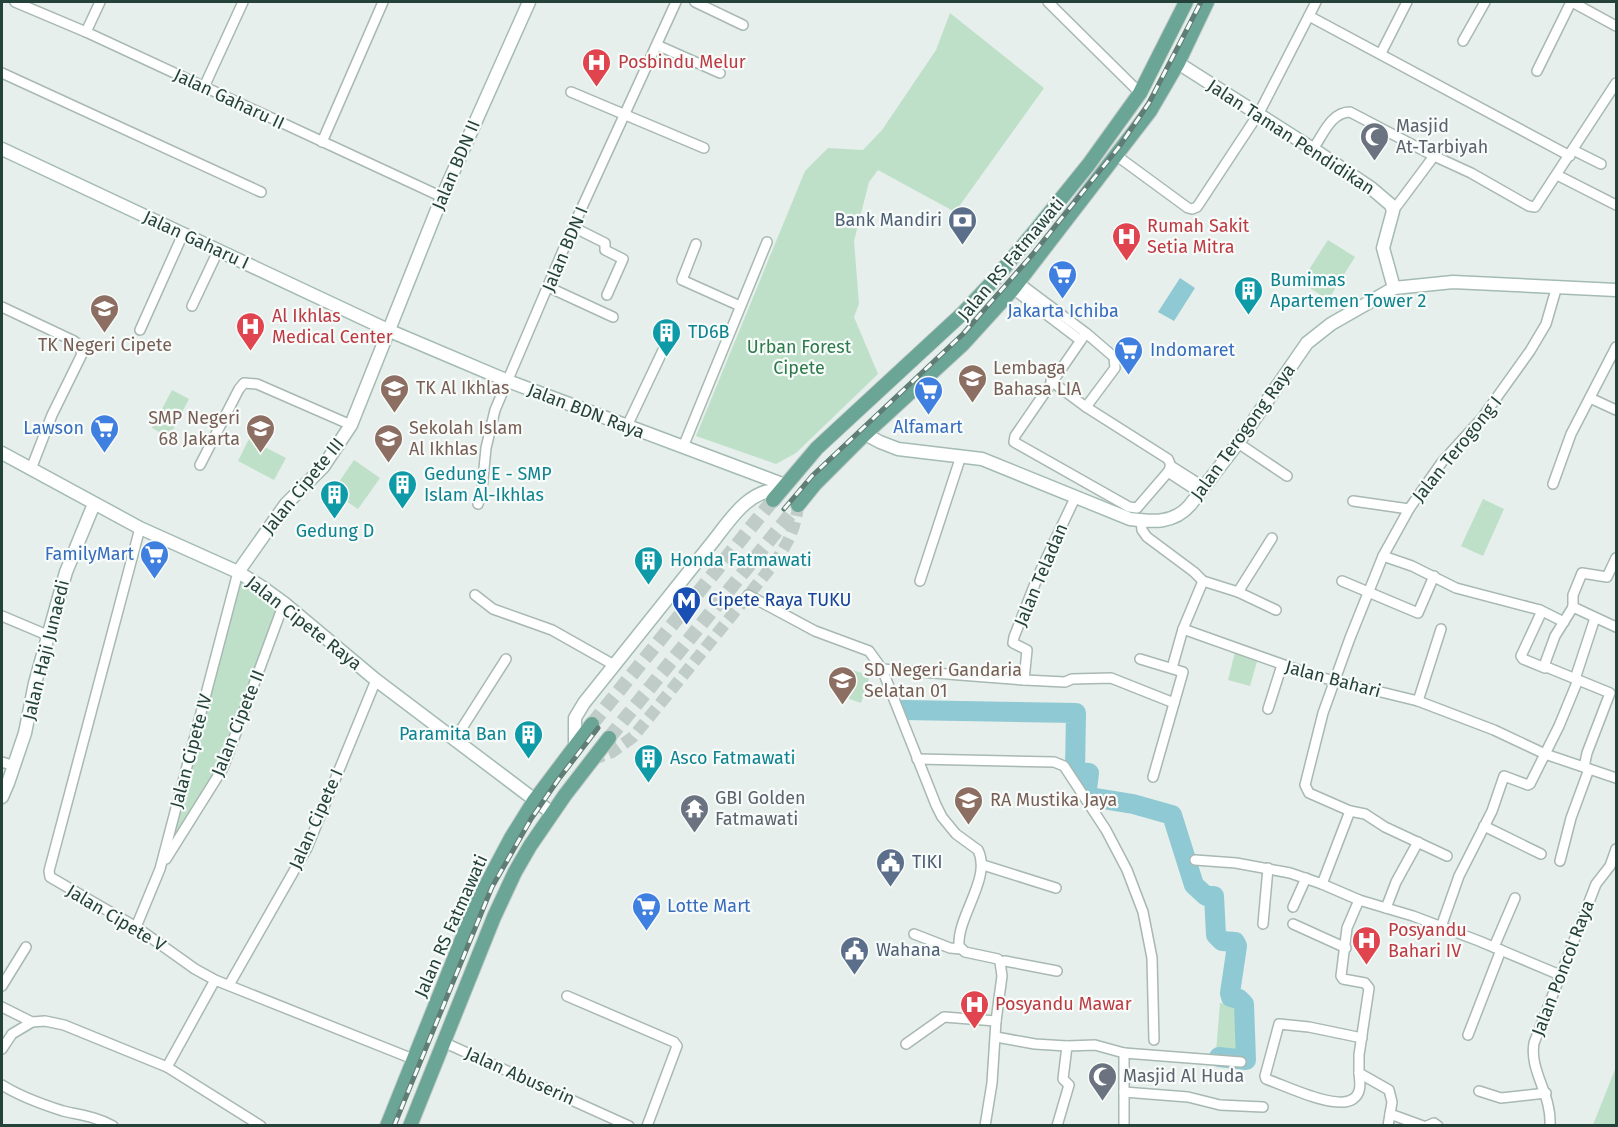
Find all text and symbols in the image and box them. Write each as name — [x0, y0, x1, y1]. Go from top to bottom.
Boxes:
hospital icon: Posbindu Melur — [581, 46, 613, 88]
place label: Posbindu Melur — [618, 51, 746, 73]
street label: Jalan Gaharu II — [170, 64, 288, 134]
street label: Jalan Taman Pendidikan — [1203, 75, 1379, 199]
place label: Masjid At-Tarbiyah — [1396, 115, 1488, 158]
street label: Jalan BDN II — [427, 117, 485, 213]
mosque icon: Masjid At-Tarbiyah — [1359, 120, 1391, 162]
street label: Jalan RS Fatmawati — [953, 193, 1069, 325]
street label: Jalan BDN I — [537, 203, 593, 295]
bank icon: Bank Mandiri — [947, 204, 979, 246]
street label: Jalan Gaharu I — [140, 206, 252, 274]
place label: Bank Mandiri — [835, 209, 942, 231]
place label: Rumah Sakit Setia Mitra — [1147, 215, 1250, 258]
hospital icon: Rumah Sakit Setia Mitra — [1110, 220, 1142, 262]
supermarket icon: Jakarta Ichiba — [1047, 258, 1079, 300]
place label: Bumimas Apartemen Tower 2 — [1270, 269, 1426, 312]
building icon: Bumimas Apartemen Tower 2 — [1233, 274, 1265, 316]
school or university icon: TK Negeri Cipete — [89, 292, 121, 334]
place label: Jakarta Ichiba — [1007, 300, 1119, 322]
place label: Al Ikhlas Medical Center — [272, 305, 393, 348]
hospital icon: Al Ikhlas Medical Center — [235, 310, 267, 352]
building icon: TD6B — [651, 316, 683, 358]
place label: TD6B — [688, 321, 729, 343]
place label: TK Negeri Cipete — [38, 334, 172, 356]
supermarket icon: Indomaret — [1113, 334, 1145, 376]
park label: Urban Forest Cipete — [747, 336, 852, 379]
place label: Indomaret — [1150, 339, 1236, 361]
place label: Lembaga Bahasa LIA — [993, 357, 1082, 400]
street label: Jalan Terogong Raya — [1186, 359, 1300, 505]
school or university icon: Lembaga Bahasa LIA — [956, 362, 988, 404]
school or university icon: TK Al Ikhlas — [379, 372, 411, 414]
supermarket icon: Alfamart — [912, 374, 944, 416]
place label: TK Al Ikhlas — [416, 377, 509, 399]
street label: Jalan BDN Raya — [524, 379, 648, 443]
street label: Jalan Terogong I — [1408, 392, 1506, 506]
place label: SMP Negeri 68 Jakarta — [148, 407, 240, 450]
supermarket icon: Lawson — [89, 412, 121, 454]
school or university icon: SMP Negeri 68 Jakarta — [245, 412, 277, 454]
place label: Alfamart — [893, 416, 963, 438]
place label: Lawson — [23, 417, 84, 439]
place label: Sekolah Islam Al Ikhlas — [409, 417, 523, 460]
school or university icon: Sekolah Islam Al Ikhlas — [372, 422, 404, 464]
street label: Jalan Cipete III — [257, 433, 349, 539]
place label: Gedung E - SMP Islam Al-Ikhlas — [424, 463, 552, 506]
building icon: Gedung E - SMP Islam Al-Ikhlas — [387, 468, 419, 510]
building icon: Gedung D — [319, 478, 351, 520]
place label: Gedung D — [296, 520, 374, 542]
street label: Jalan Teladan — [1009, 520, 1073, 630]
supermarket icon: FamilyMart — [139, 538, 171, 580]
place label: FamilyMart — [45, 543, 134, 565]
building icon: Honda Fatmawati — [633, 544, 665, 586]
place label: Honda Fatmawati — [670, 549, 812, 571]
street label: Jalan Cipete Raya — [242, 571, 366, 675]
street label: Jalan Haji Junaedi — [18, 577, 74, 723]
metro station icon: Cipete Raya TUKU — [671, 584, 703, 626]
place label: Cipete Raya TUKU — [708, 589, 851, 611]
street label: Jalan Bahari — [1283, 656, 1383, 702]
place label: SD Negeri Gandaria Selatan 01 — [864, 659, 1022, 702]
school or university icon: SD Negeri Gandaria Selatan 01 — [827, 664, 859, 706]
street label: Jalan Cipete II — [207, 667, 269, 779]
street label: Jalan Cipete IV — [165, 692, 217, 810]
building icon: Paramita Ban — [512, 718, 544, 760]
place label: Paramita Ban — [399, 723, 507, 745]
building icon: Asco Fatmawati — [633, 742, 665, 784]
place label: Asco Fatmawati — [670, 747, 795, 769]
street label: Jalan Cipete I — [284, 766, 348, 872]
school or university icon: RA Mustika Jaya — [953, 784, 985, 826]
place label: GBI Golden Fatmawati — [715, 787, 806, 830]
place label: RA Mustika Jaya — [990, 789, 1117, 811]
temple icon: GBI Golden Fatmawati — [678, 792, 710, 834]
public building icon: TIKI — [875, 846, 907, 888]
street label: Jalan RS Fatmawati — [410, 851, 492, 1001]
place label: TIKI — [912, 851, 943, 873]
street label: Jalan Cipete V — [62, 880, 170, 956]
supermarket icon: Lotte Mart — [630, 890, 662, 932]
place label: Lotte Mart — [667, 895, 751, 917]
street label: Jalan Poncol Raya — [1527, 897, 1599, 1039]
place label: Posyandu Bahari IV — [1388, 919, 1467, 962]
hospital icon: Posyandu Bahari IV — [1351, 924, 1383, 966]
public building icon: Wahana — [839, 934, 871, 976]
place label: Wahana — [876, 939, 941, 961]
hospital icon: Posyandu Mawar — [958, 988, 990, 1030]
place label: Posyandu Mawar — [995, 993, 1132, 1015]
street label: Jalan Abuserin — [462, 1042, 578, 1110]
mosque icon: Masjid Al Huda — [1086, 1060, 1118, 1102]
place label: Masjid Al Huda — [1123, 1065, 1244, 1087]

